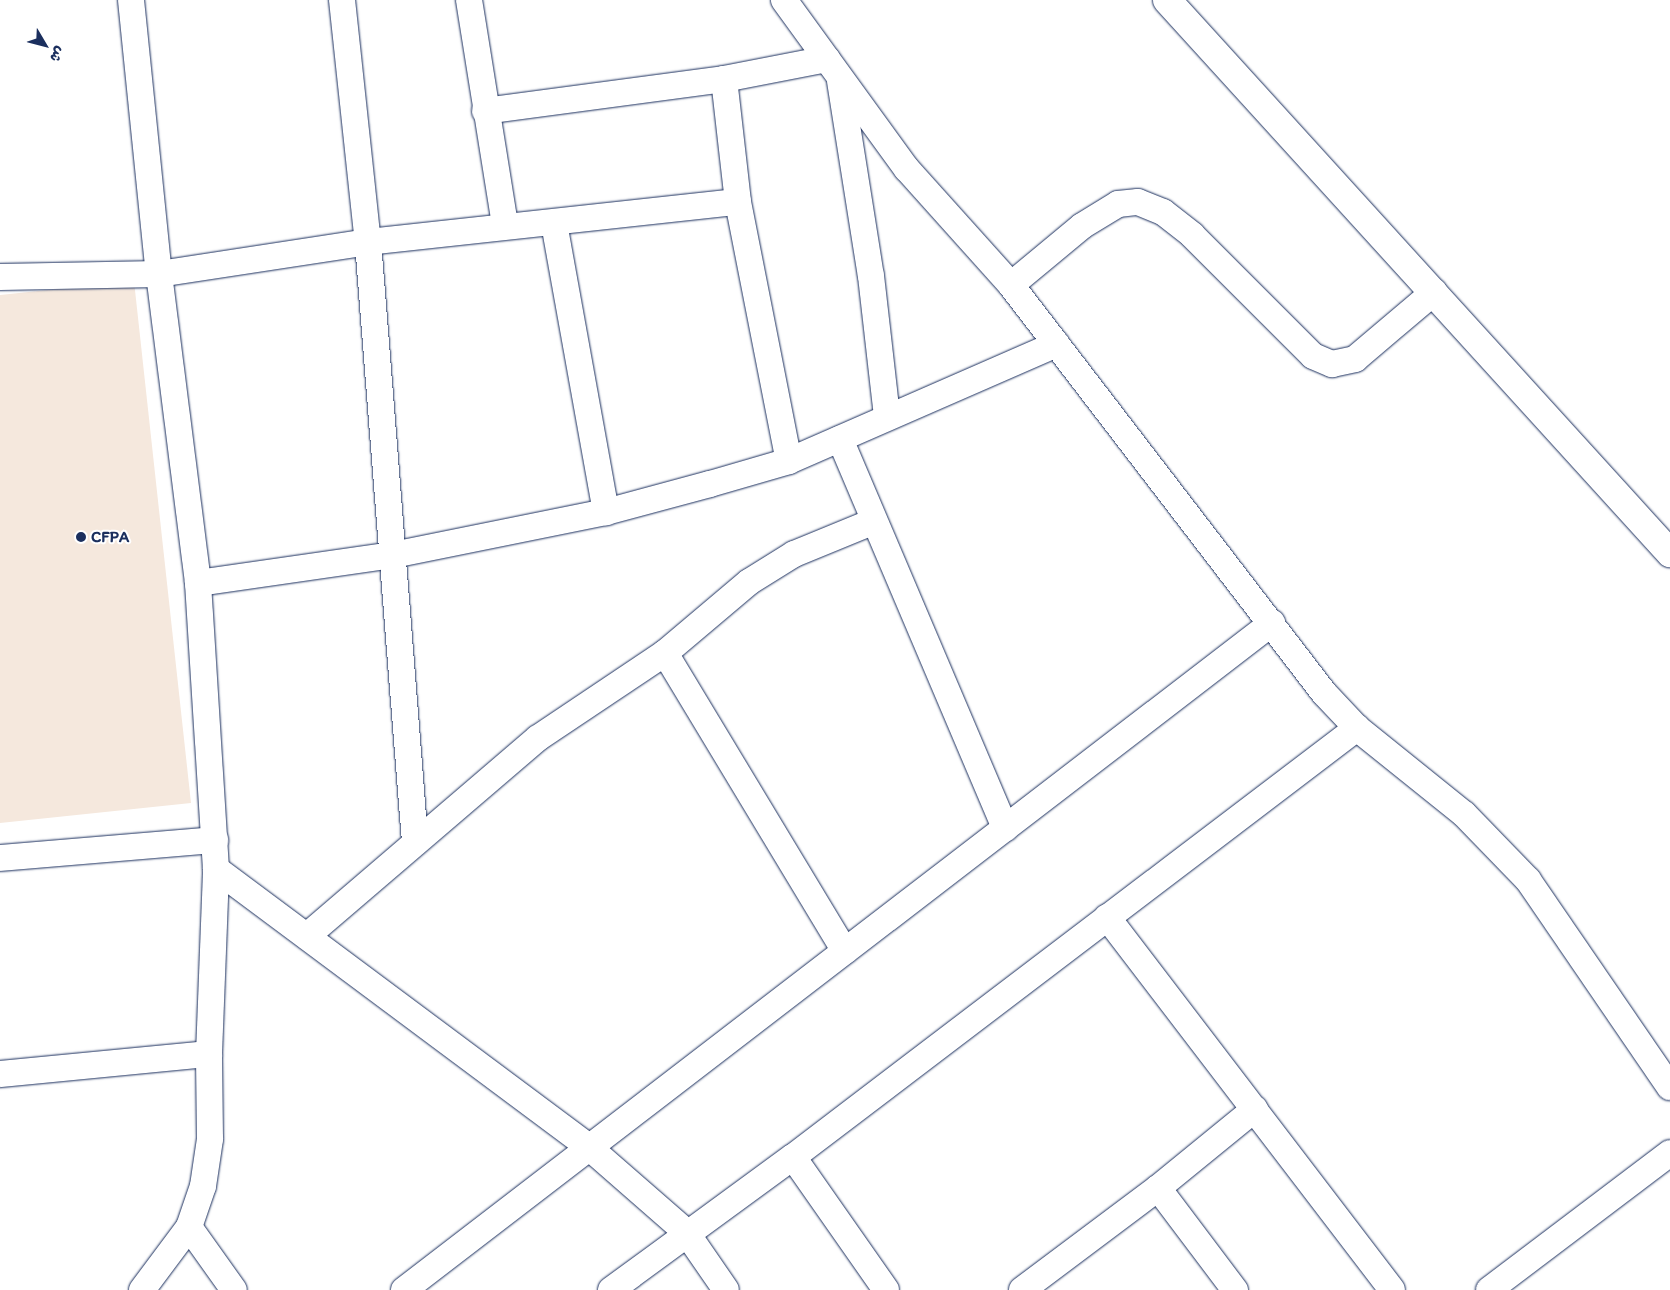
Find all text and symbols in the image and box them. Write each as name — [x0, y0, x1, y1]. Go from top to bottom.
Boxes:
north arrow — [20, 20, 70, 70]
text: ش — [46, 43, 69, 66]
place label: CFPA — [91, 527, 129, 547]
marker: CFPA — [75, 531, 87, 543]

